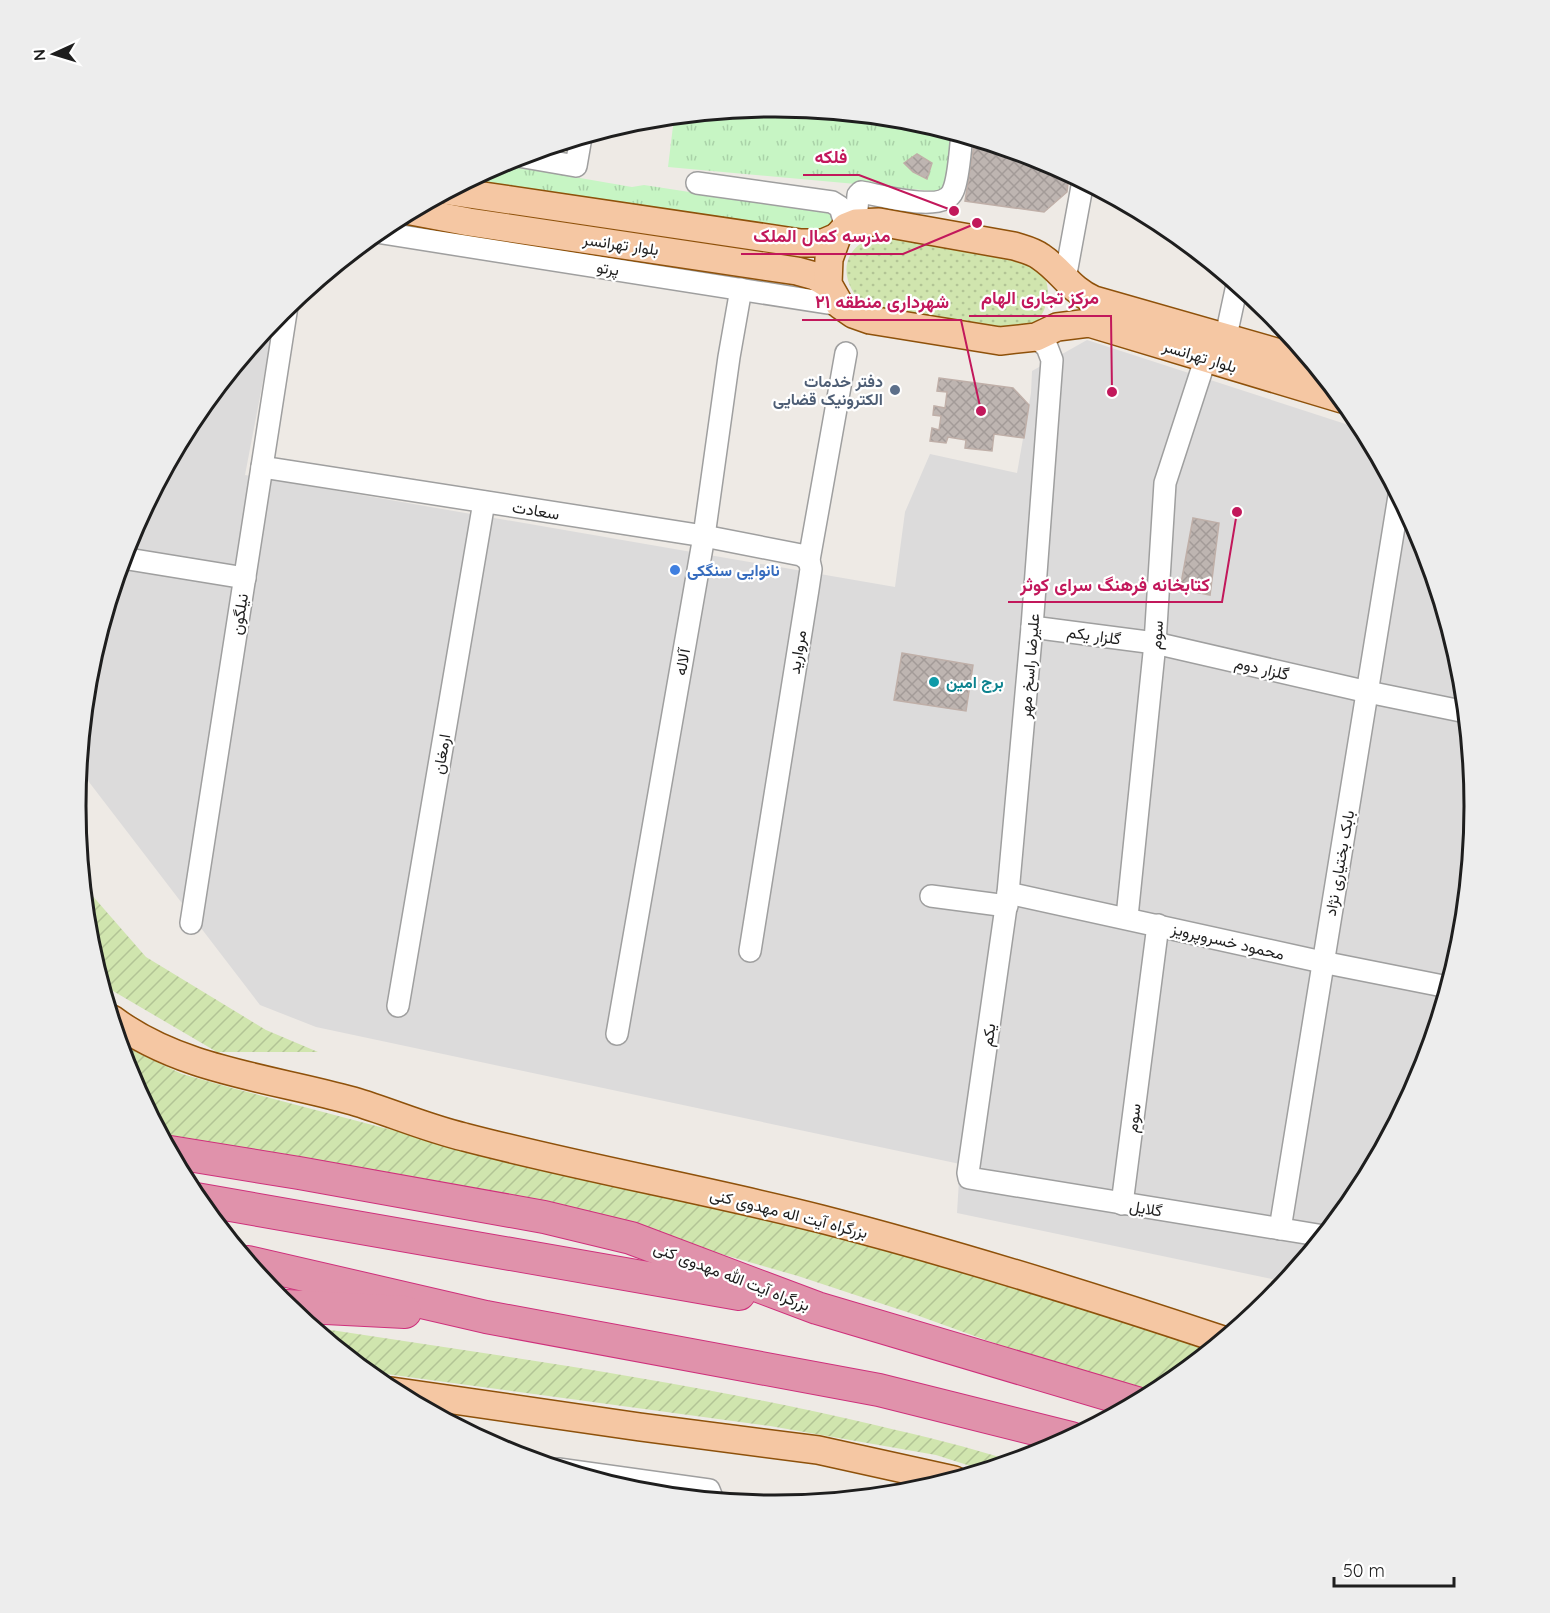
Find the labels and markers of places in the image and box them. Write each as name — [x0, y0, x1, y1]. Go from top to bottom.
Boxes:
callout: فلکه — [803, 139, 859, 175]
callout: مدرسه کمال الملک — [741, 218, 903, 254]
callout: مرکز تجاری الهام — [969, 280, 1111, 316]
callout: شهرداری منطقه ۲۱ — [802, 284, 961, 320]
place label: دفتر خدمات الکترونیک قضایی — [773, 371, 883, 410]
marker: دفتر خدمات الکترونیک قضایی — [888, 383, 902, 397]
place label: نانوایی سنگکی — [687, 560, 780, 581]
marker: نانوایی سنگکی — [668, 563, 682, 577]
callout: کتابخانه فرهنگ سرای کوثر — [1008, 566, 1222, 602]
place label: برج امین — [946, 672, 1004, 693]
marker: برج امین — [927, 675, 941, 689]

